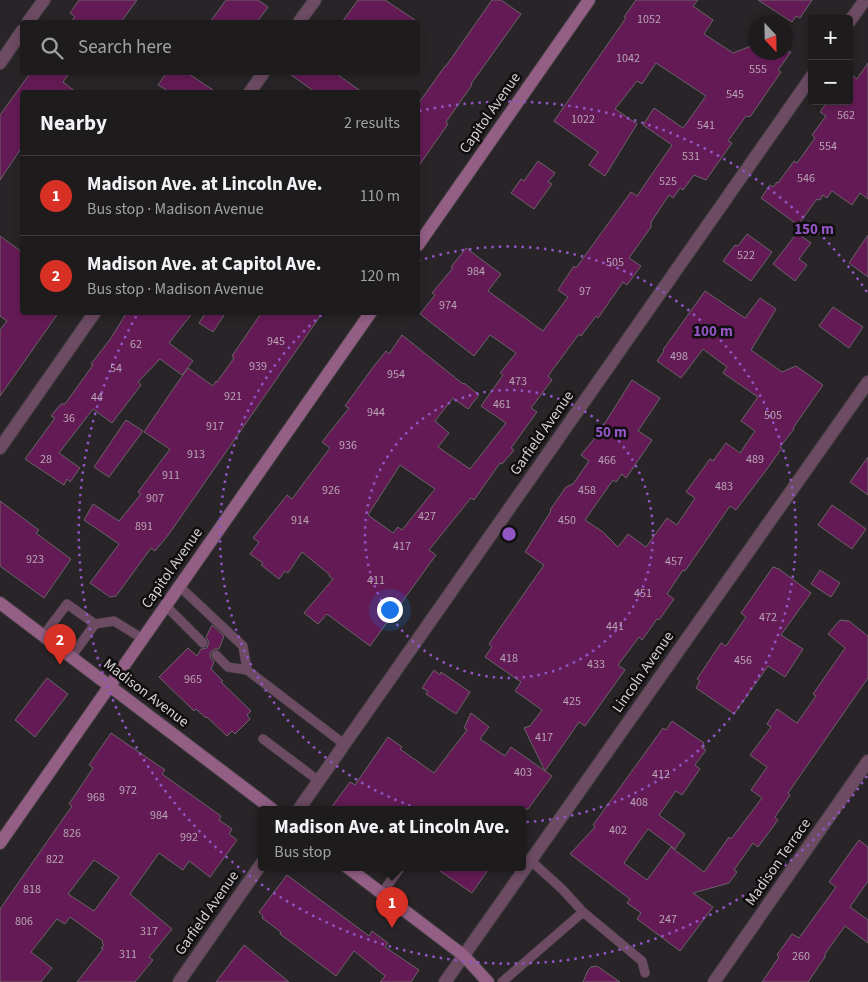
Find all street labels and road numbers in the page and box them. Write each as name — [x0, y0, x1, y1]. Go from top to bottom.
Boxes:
street label: Capitol Avenue — [454, 68, 526, 158]
street label: Garfield Avenue — [505, 386, 579, 480]
street label: Capitol Avenue — [136, 523, 208, 613]
street label: Lincoln Avenue — [607, 627, 679, 717]
street label: Madison Avenue — [99, 654, 193, 732]
street label: Madison Terrace — [740, 814, 816, 910]
street label: Garfield Avenue — [170, 866, 244, 960]

